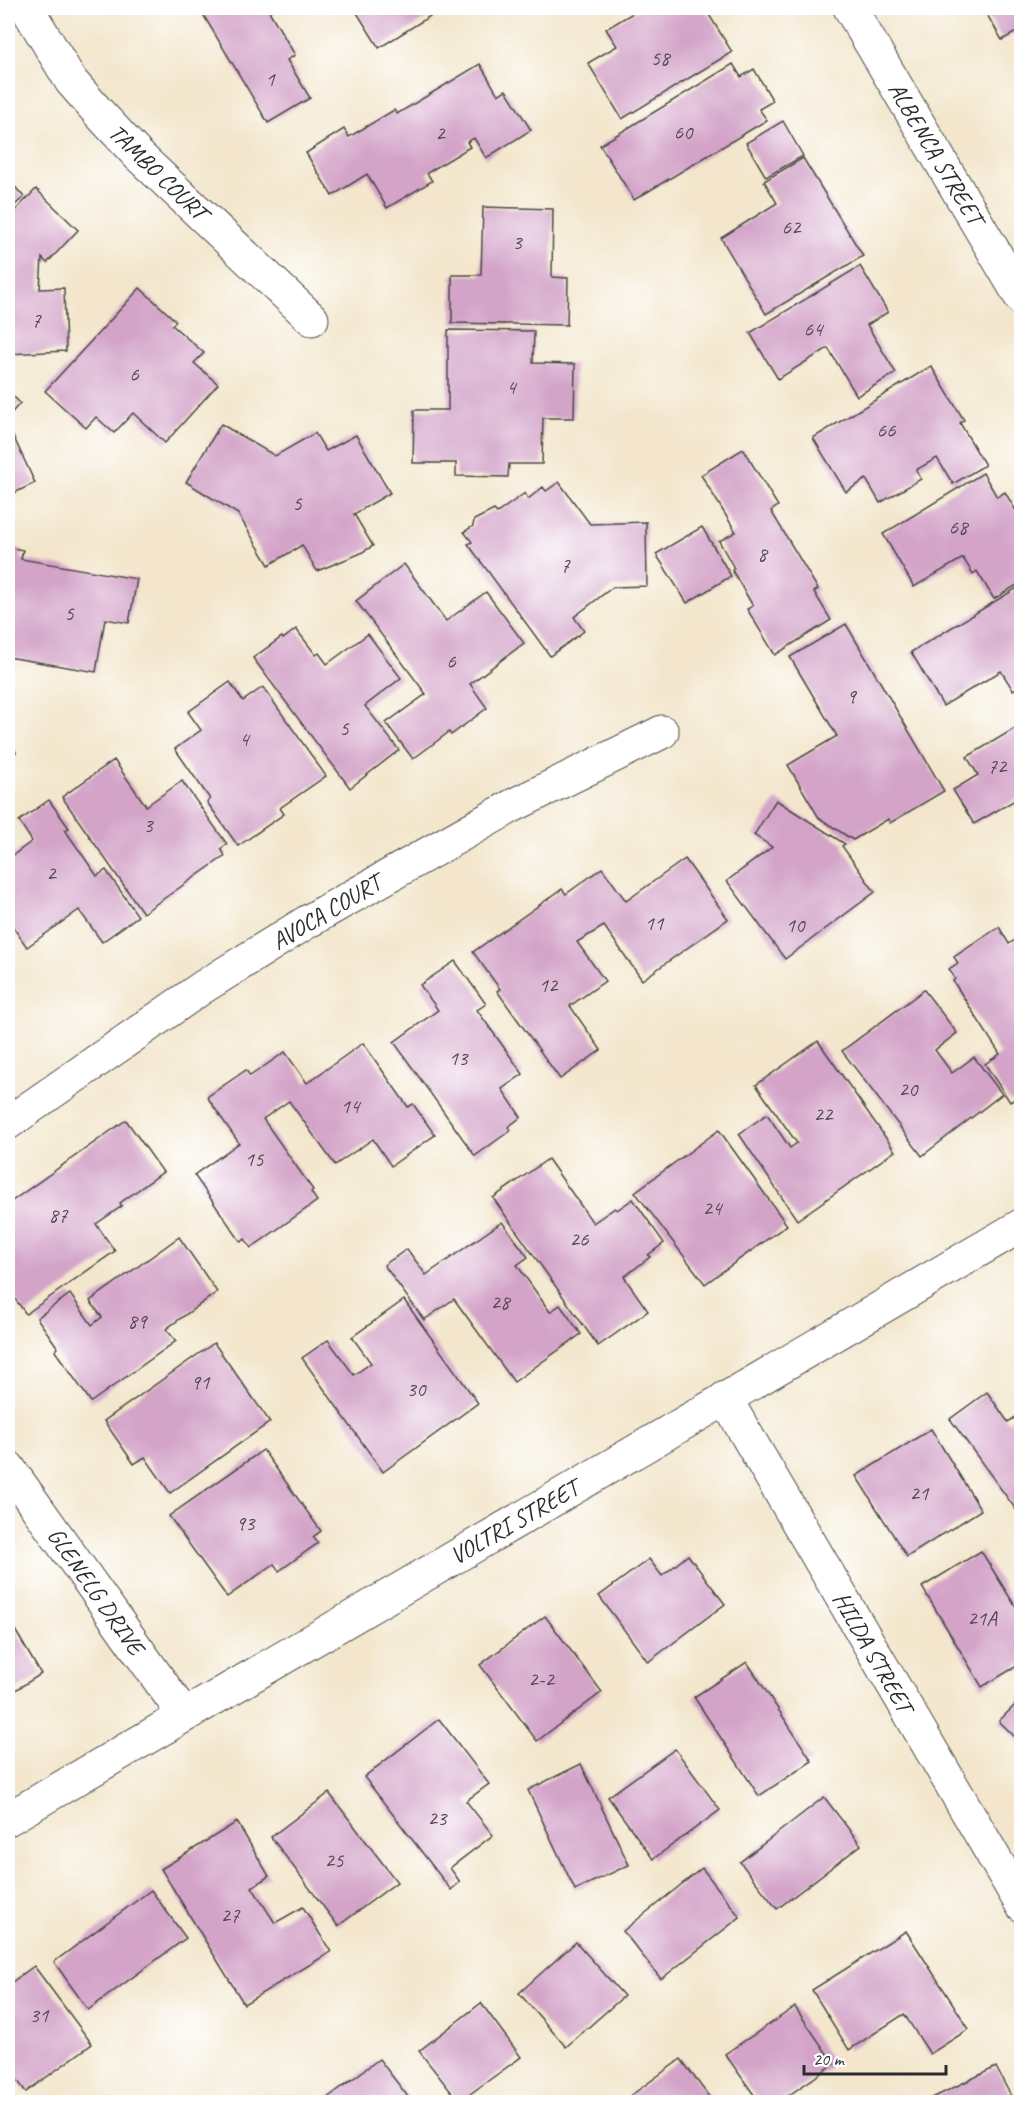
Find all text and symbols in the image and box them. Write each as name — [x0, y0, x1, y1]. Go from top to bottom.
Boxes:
house number: 58 — [651, 45, 672, 71]
house number: 1 — [265, 66, 276, 92]
street label: ALBENCA STREET — [882, 77, 993, 235]
street label: TAMBO COURT — [102, 117, 218, 231]
house number: 60 — [674, 119, 694, 145]
house number: 2 — [435, 120, 446, 146]
house number: 62 — [782, 214, 802, 240]
house number: 3 — [512, 229, 523, 255]
house number: 7 — [31, 307, 42, 333]
house number: 64 — [804, 316, 825, 342]
house number: 6 — [129, 361, 139, 387]
house number: 4 — [506, 374, 518, 400]
house number: 66 — [877, 417, 896, 443]
house number: 5 — [292, 490, 303, 516]
house number: 68 — [949, 514, 970, 540]
house number: 8 — [757, 541, 769, 567]
house number: 7 — [560, 552, 571, 578]
house number: 5 — [64, 600, 75, 626]
house number: 6 — [446, 648, 456, 674]
house number: 9 — [846, 683, 857, 709]
house number: 5 — [339, 715, 350, 741]
house number: 4 — [239, 726, 251, 752]
house number: 72 — [988, 753, 1008, 779]
house number: 3 — [143, 812, 154, 838]
house number: 2 — [46, 860, 57, 886]
street label: AVOCA COURT — [266, 865, 391, 956]
house number: 11 — [645, 910, 665, 936]
house number: 10 — [786, 912, 806, 938]
house number: 12 — [539, 972, 559, 998]
house number: 13 — [449, 1045, 469, 1071]
house number: 20 — [899, 1076, 919, 1102]
house number: 14 — [341, 1093, 362, 1119]
house number: 22 — [814, 1101, 834, 1127]
house number: 15 — [245, 1146, 265, 1172]
house number: 24 — [703, 1195, 724, 1221]
house number: 87 — [49, 1202, 69, 1228]
house number: 26 — [570, 1226, 589, 1252]
house number: 28 — [491, 1289, 512, 1315]
house number: 89 — [128, 1308, 148, 1334]
house number: 91 — [191, 1369, 211, 1395]
house number: 30 — [407, 1376, 427, 1402]
street label: VOLTRI STREET — [445, 1470, 589, 1571]
house number: 21 — [910, 1480, 930, 1506]
house number: 93 — [236, 1510, 256, 1536]
street label: GLENELG DRIVE — [41, 1521, 153, 1663]
street label: HILDA STREET — [826, 1586, 922, 1722]
house number: 21A — [967, 1605, 998, 1631]
house number: 2-2 — [528, 1666, 555, 1692]
house number: 23 — [428, 1805, 448, 1831]
house number: 25 — [325, 1847, 345, 1873]
house number: 27 — [221, 1902, 241, 1928]
house number: 31 — [30, 2002, 50, 2028]
scale bar — [804, 2038, 946, 2076]
text: 20 m — [813, 2048, 846, 2070]

